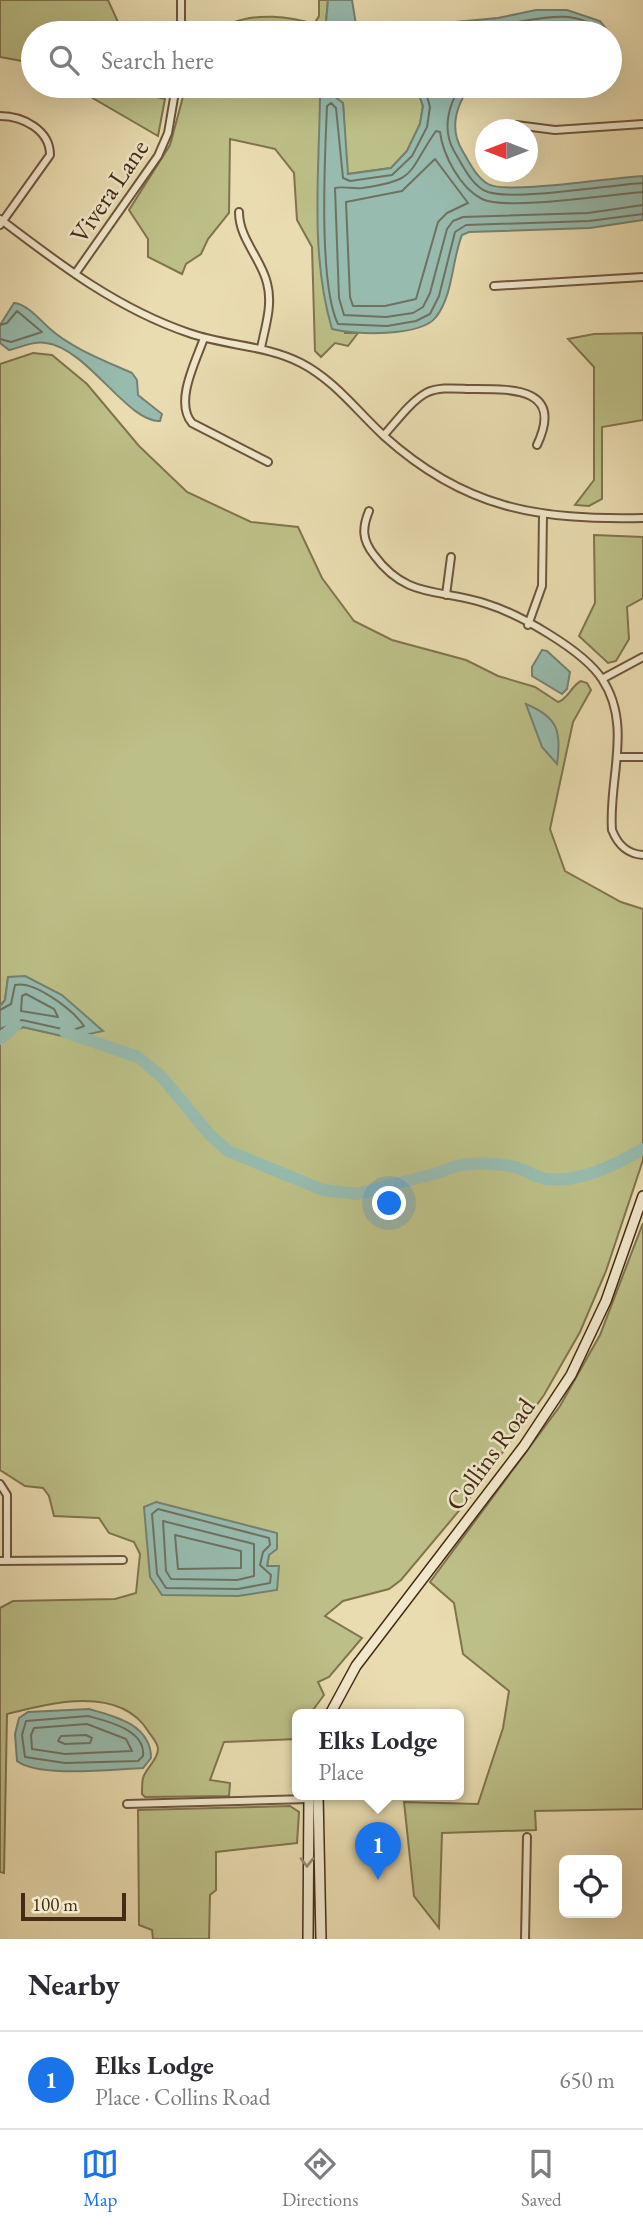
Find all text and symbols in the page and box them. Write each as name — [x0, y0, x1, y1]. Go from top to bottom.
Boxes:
search box — [21, 21, 622, 98]
icon: search — [45, 41, 83, 79]
text: Search here — [101, 43, 214, 77]
north arrow — [475, 119, 538, 182]
street label: Vivera Lane — [62, 133, 156, 249]
your location — [372, 1186, 406, 1220]
street label: Collins Road — [438, 1390, 543, 1517]
popup — [292, 1709, 464, 1800]
text: Elks Lodge — [319, 1723, 437, 1757]
text: Place — [319, 1757, 364, 1787]
pin: 1 — [355, 1822, 401, 1880]
map controls — [559, 1855, 622, 1918]
button: locate — [559, 1855, 622, 1918]
one-way arrow — [299, 1858, 315, 1868]
scale bar — [21, 1890, 126, 1922]
text: 100 m — [32, 1892, 78, 1917]
text: Nearby — [28, 1965, 120, 2004]
text: Elks Lodge — [95, 2048, 214, 2082]
text: 1 — [45, 2065, 57, 2095]
text: 650 m — [559, 2065, 615, 2095]
text: Place · Collins Road — [95, 2082, 270, 2112]
tab: Map — [81, 2145, 119, 2212]
tab: Directions — [282, 2145, 358, 2212]
tab: Saved — [521, 2145, 562, 2212]

